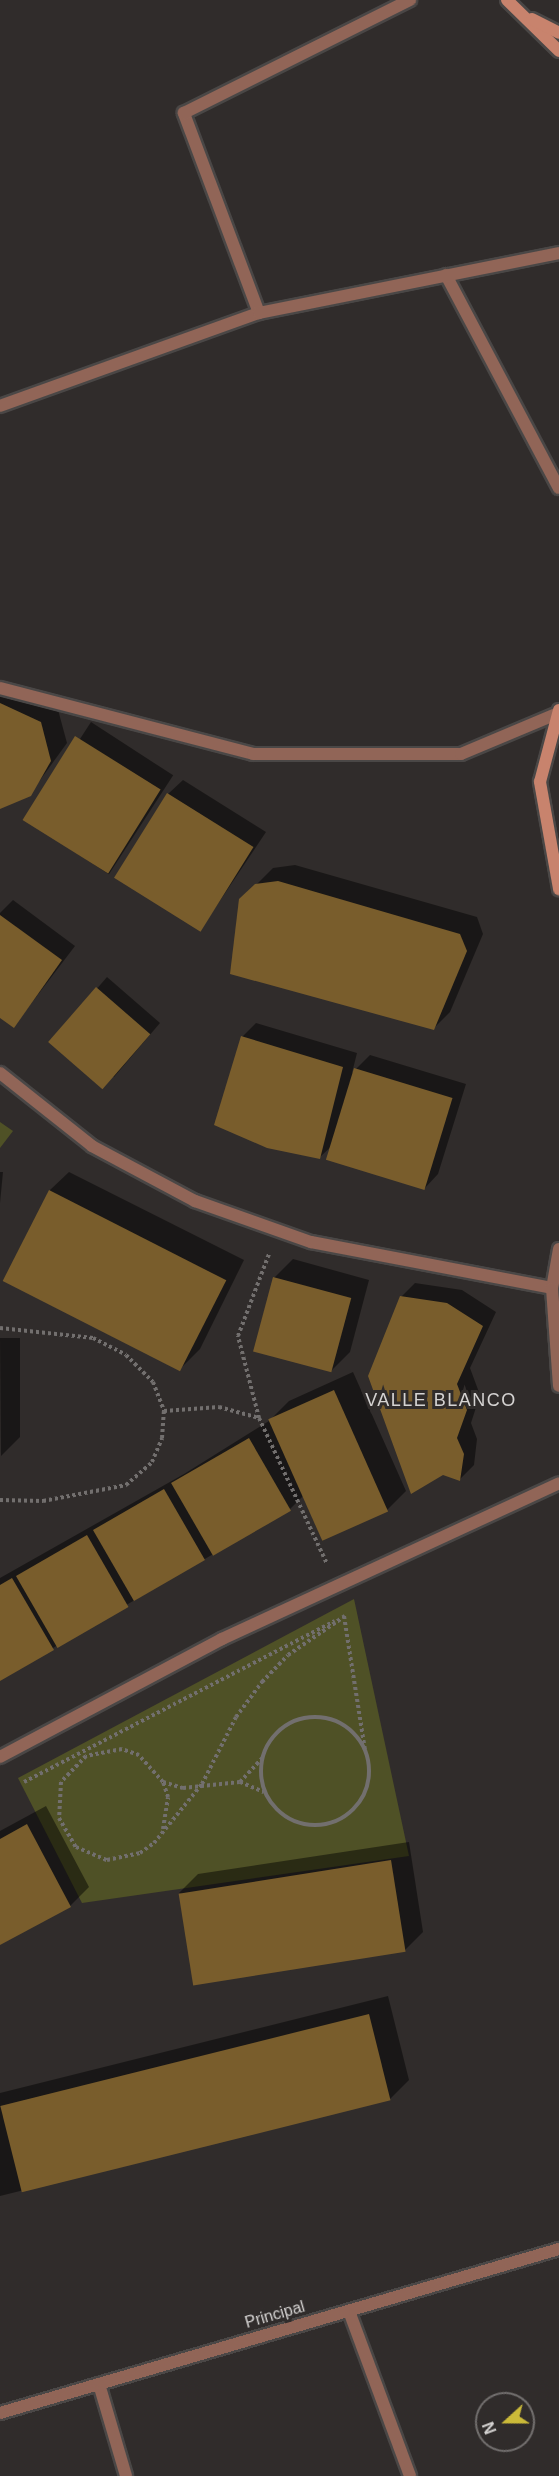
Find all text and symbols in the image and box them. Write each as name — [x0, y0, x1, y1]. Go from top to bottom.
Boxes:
district label: VALLE BLANCO — [365, 1389, 517, 1411]
street label: Principal — [243, 2297, 307, 2333]
north arrow — [475, 2392, 535, 2452]
text: N — [480, 2419, 500, 2436]

